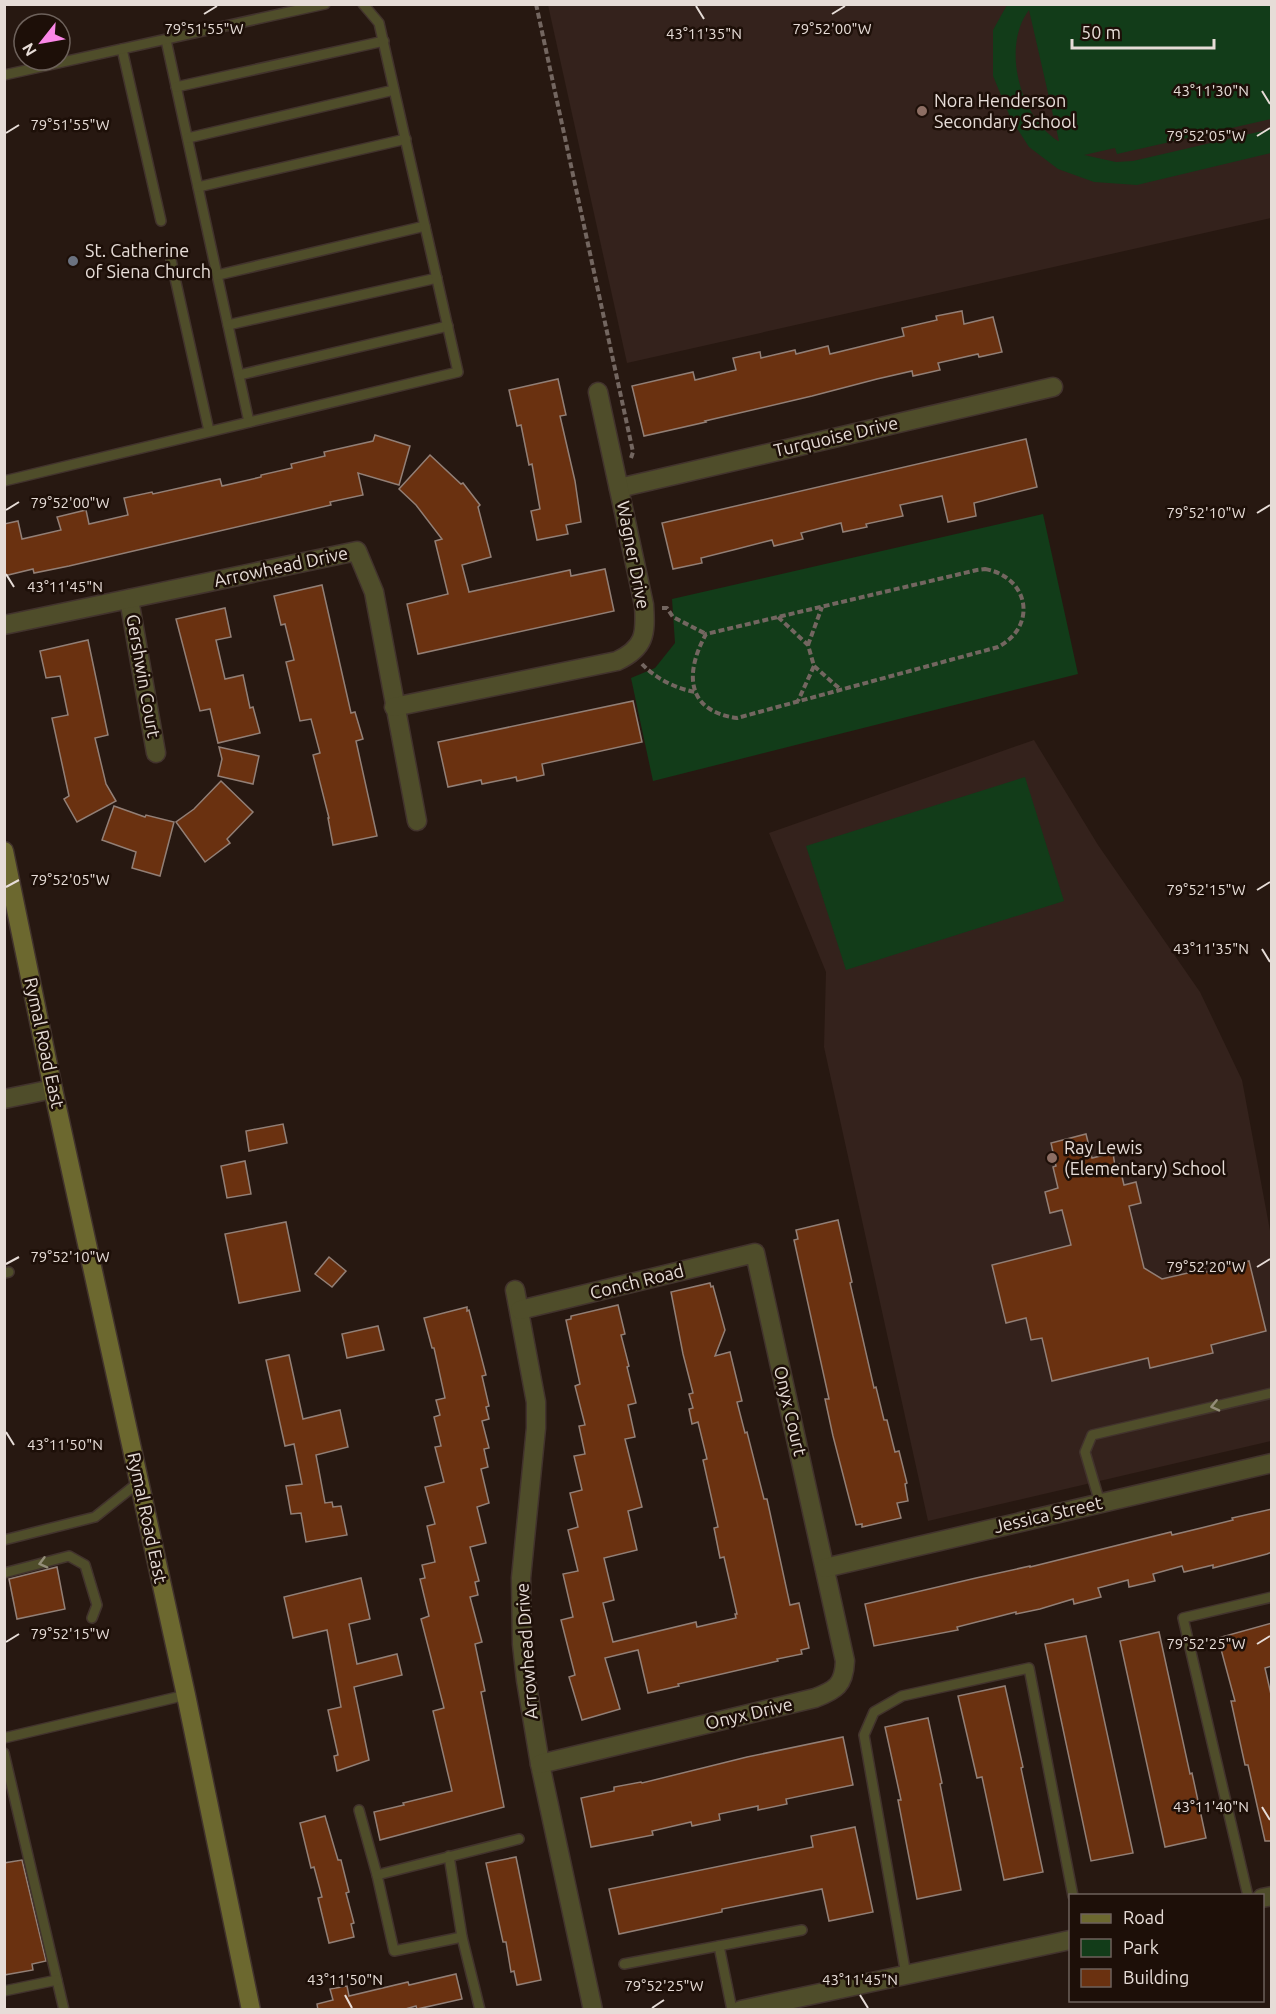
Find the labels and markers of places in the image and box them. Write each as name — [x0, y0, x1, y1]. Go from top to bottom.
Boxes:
place label: Nora Henderson Secondary School — [934, 90, 1076, 131]
marker: Nora Henderson Secondary School — [915, 104, 929, 118]
place label: St. Catherine of Siena Church — [85, 240, 211, 281]
marker: St. Catherine of Siena Church — [66, 254, 80, 268]
place label: Ray Lewis (Elementary) School — [1064, 1137, 1226, 1179]
marker: Ray Lewis (Elementary) School — [1045, 1151, 1059, 1165]

